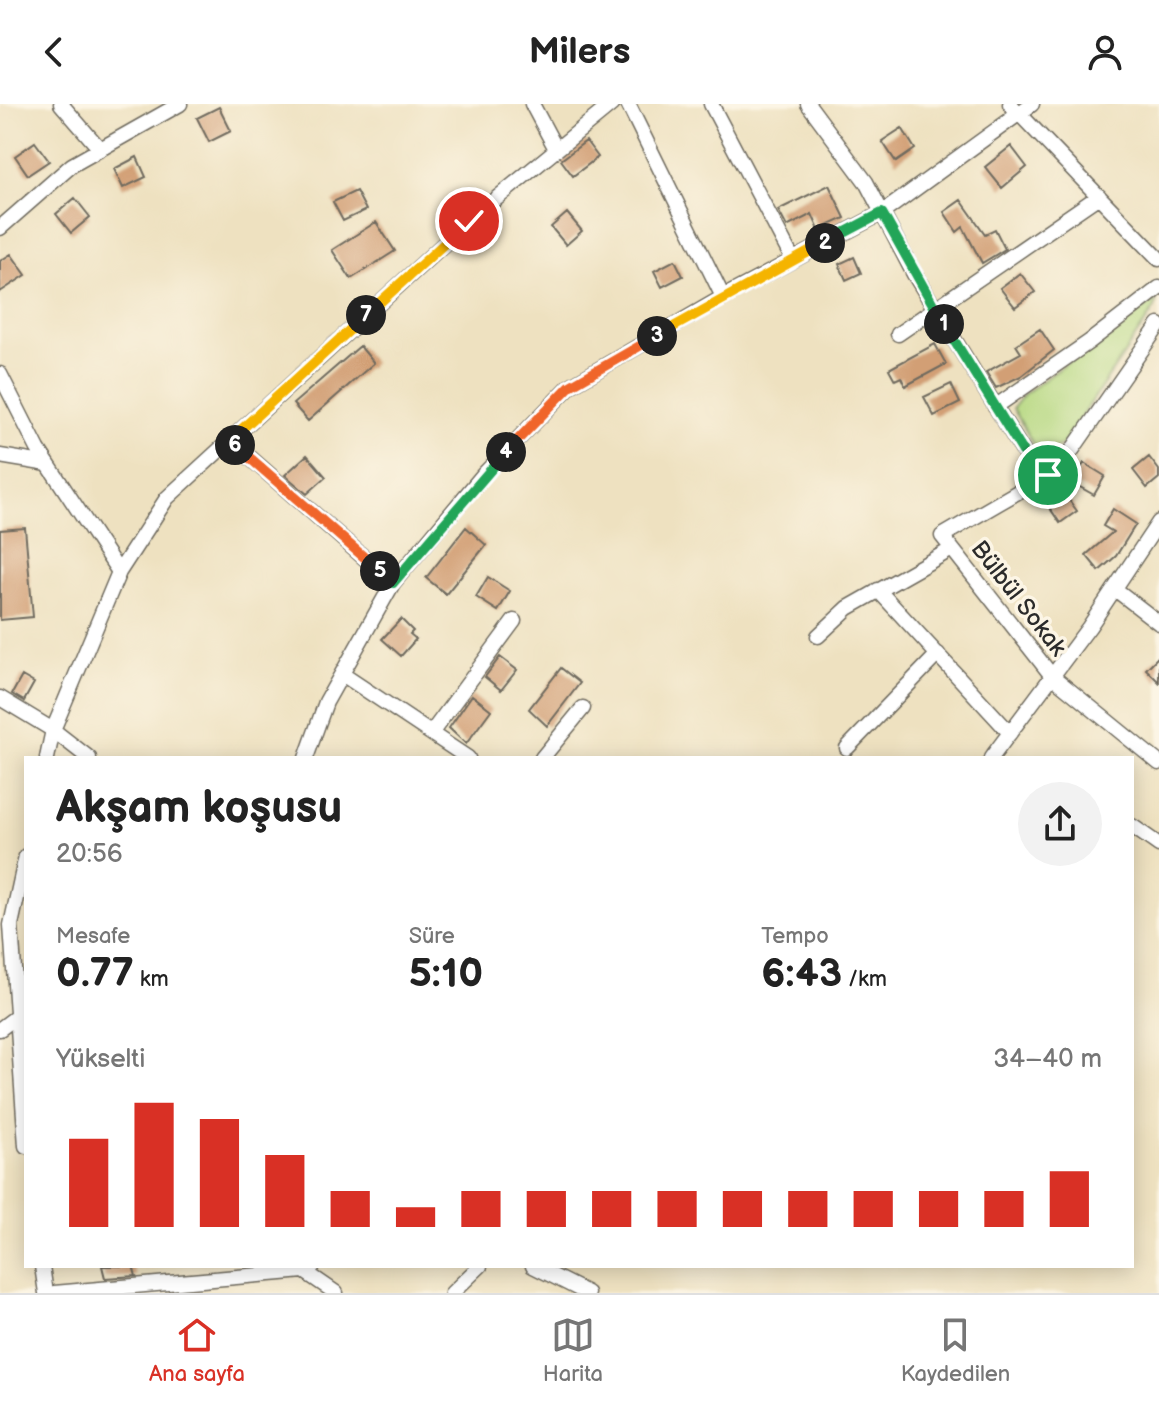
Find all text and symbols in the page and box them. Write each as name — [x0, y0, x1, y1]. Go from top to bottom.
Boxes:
icon: back — [32, 30, 76, 74]
icon: person — [1083, 30, 1127, 74]
text: Milers — [529, 31, 630, 74]
pin — [435, 187, 503, 255]
icon: check — [447, 199, 491, 243]
pin: 2 — [805, 223, 845, 263]
text: 2 — [818, 229, 832, 256]
pin: 7 — [346, 295, 386, 335]
text: 7 — [360, 301, 372, 328]
pin: 1 — [924, 304, 964, 344]
text: 1 — [939, 310, 949, 337]
pin: 3 — [637, 316, 677, 356]
text: 3 — [651, 322, 663, 349]
pin: 6 — [215, 425, 255, 465]
text: 6 — [228, 431, 242, 458]
pin: 4 — [486, 432, 526, 472]
text: 4 — [500, 438, 512, 465]
pin — [1014, 441, 1082, 509]
icon: arrive — [1026, 453, 1070, 497]
street label: Bülbül Sokak — [965, 535, 1073, 662]
pin: 5 — [360, 551, 400, 591]
text: 5 — [374, 557, 386, 584]
text: Akşam koşusu — [56, 782, 342, 835]
button: share — [1018, 782, 1102, 866]
text: 20:56 — [56, 839, 123, 870]
text: Mesafe — [56, 923, 130, 950]
text: Süre — [409, 923, 455, 950]
text: Tempo — [761, 923, 829, 950]
text: 0.77 — [56, 950, 134, 998]
text: 5:10 — [409, 950, 483, 998]
text: 6:43 — [761, 950, 842, 998]
text: km — [134, 966, 169, 993]
text: /km — [842, 966, 887, 993]
text: Yükselti — [56, 1044, 146, 1075]
text: 34–40 m — [993, 1044, 1102, 1075]
tab: Ana sayfa — [149, 1313, 245, 1388]
tab: Harita — [543, 1313, 603, 1388]
tab: Kaydedilen — [901, 1313, 1010, 1388]

